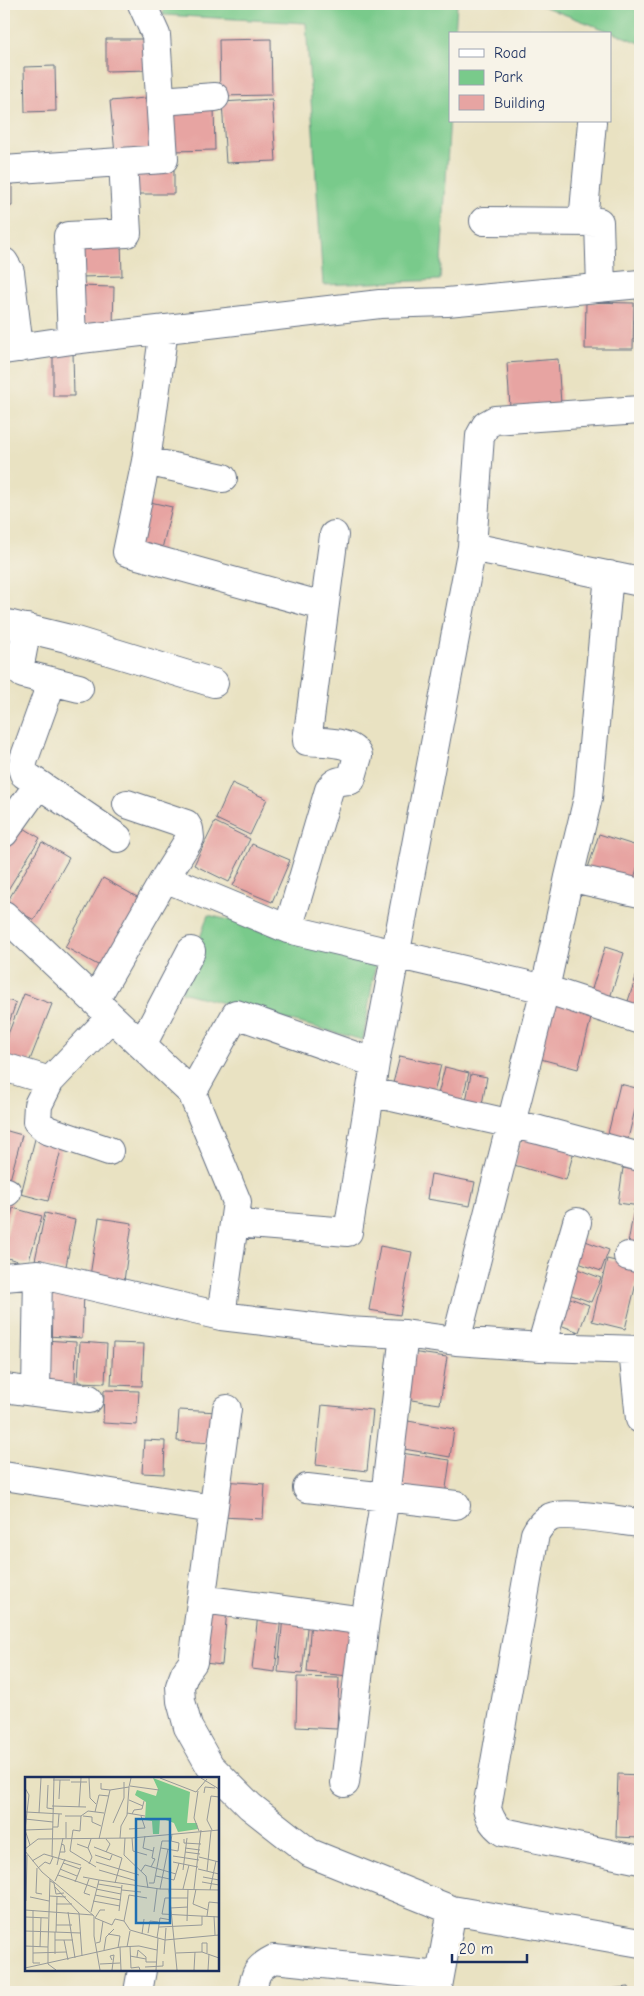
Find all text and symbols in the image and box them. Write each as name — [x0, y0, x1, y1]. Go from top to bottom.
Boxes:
legend — [449, 32, 612, 122]
text: Road — [494, 44, 526, 62]
text: Park — [494, 68, 523, 86]
text: Building — [494, 94, 545, 112]
inset map — [25, 1777, 219, 1971]
scale bar — [452, 1931, 526, 1963]
text: 20 m — [459, 1940, 493, 1958]

